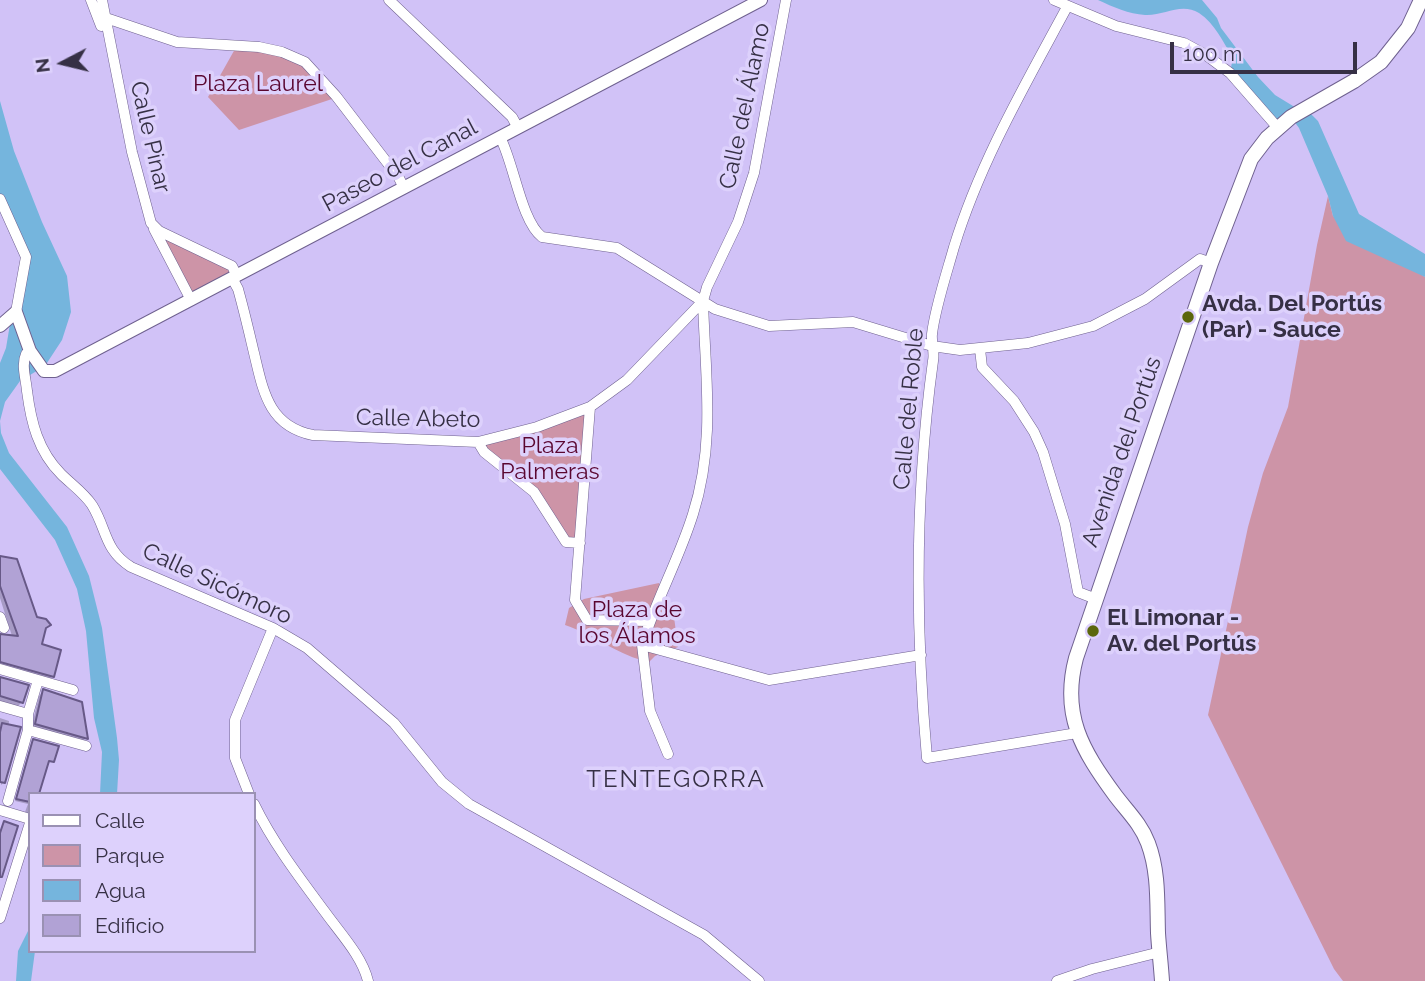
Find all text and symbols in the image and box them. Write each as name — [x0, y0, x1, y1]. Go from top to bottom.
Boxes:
street label: Calle del Álamo — [714, 20, 776, 192]
north arrow — [28, 28, 98, 98]
scale bar — [1173, 28, 1360, 72]
text: 100 m — [1183, 41, 1242, 66]
text: N — [30, 57, 54, 74]
park label: Plaza Laurel — [193, 70, 323, 98]
street label: Calle Pinar — [124, 79, 176, 195]
street label: Paseo del Canal — [318, 114, 482, 218]
place label: Avda. Del Portús (Par) - Sauce — [1202, 290, 1382, 344]
marker: Avda. Del Portús (Par) - Sauce — [1180, 309, 1196, 325]
street label: Calle del Roble — [888, 327, 930, 491]
street label: Avenida del Portús — [1076, 353, 1168, 551]
street label: Calle Abeto — [356, 404, 480, 434]
park label: Plaza Palmeras — [500, 432, 600, 486]
street label: Calle Sicómoro — [138, 537, 296, 631]
park label: Plaza de los Álamos — [578, 596, 696, 650]
place label: El Limonar - Av. del Portús — [1107, 604, 1256, 658]
marker: El Limonar - Av. del Portús — [1085, 623, 1101, 639]
district label: TENTEGORRA — [588, 766, 764, 794]
legend — [28, 792, 256, 953]
text: Calle — [95, 808, 145, 833]
text: Parque — [95, 843, 164, 868]
text: Agua — [95, 878, 146, 903]
text: Edificio — [95, 913, 164, 938]

